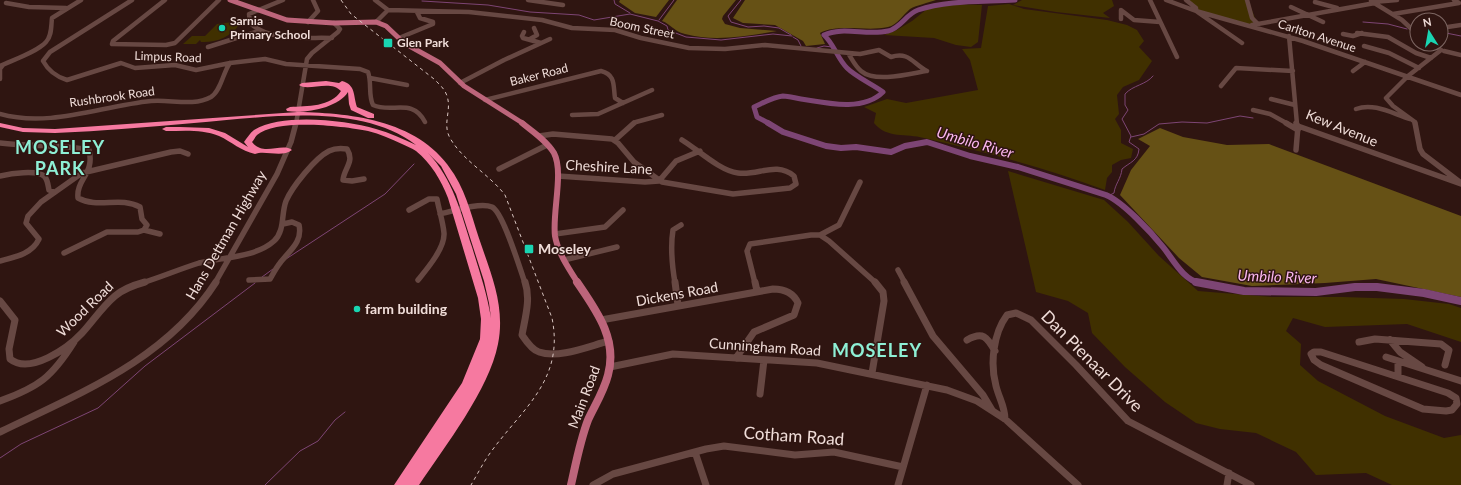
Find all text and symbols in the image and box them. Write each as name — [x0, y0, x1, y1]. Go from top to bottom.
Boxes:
north arrow — [1409, 12, 1449, 52]
place label: Sarnia Primary School — [230, 13, 310, 42]
street label: Boom Street — [608, 13, 677, 42]
text: N — [1422, 15, 1432, 29]
street label: Carlton Avenue — [1276, 16, 1358, 55]
marker: Sarnia Primary School — [217, 23, 227, 33]
place label: Glen Park — [397, 35, 450, 50]
marker: Glen Park — [382, 37, 394, 49]
street label: Limpus Road — [134, 48, 202, 65]
street label: Baker Road — [508, 60, 570, 89]
street label: Rushbrook Road — [68, 83, 156, 110]
street label: Kew Avenue — [1304, 105, 1381, 150]
water label: Umbilo River — [935, 122, 1017, 162]
district label: MOSELEY PARK — [15, 136, 105, 179]
street label: Cheshire Lane — [565, 156, 653, 177]
street label: Hans Dettman Highway — [182, 167, 270, 302]
place label: Moseley — [538, 240, 591, 257]
marker: Moseley — [523, 243, 535, 255]
water label: Umbilo River — [1237, 266, 1318, 286]
street label: Wood Road — [53, 277, 116, 340]
street label: Dickens Road — [634, 278, 719, 309]
place label: farm building — [365, 300, 448, 317]
marker: farm building — [352, 304, 362, 314]
street label: Dan Pienaar Drive — [1037, 305, 1148, 416]
street label: Cunningham Road — [709, 334, 822, 359]
district label: MOSELEY — [832, 339, 922, 361]
street label: Main Road — [564, 363, 603, 430]
street label: Cotham Road — [743, 422, 845, 449]

